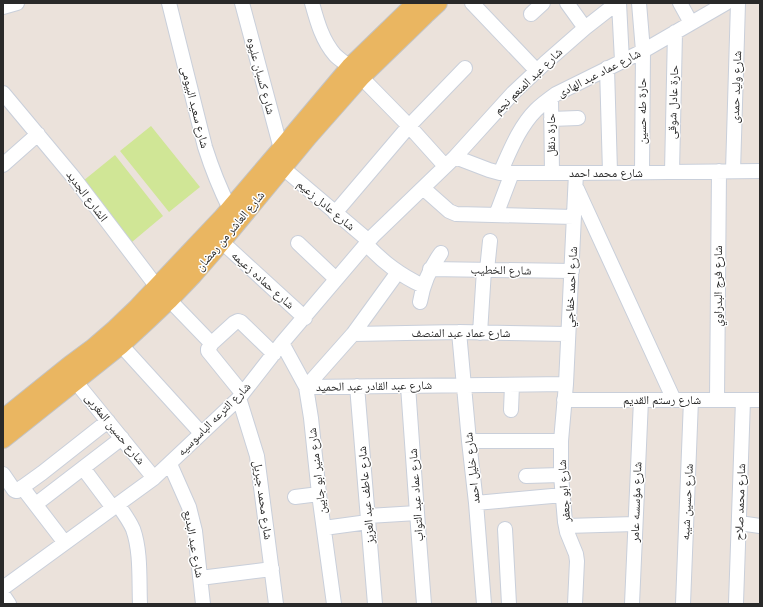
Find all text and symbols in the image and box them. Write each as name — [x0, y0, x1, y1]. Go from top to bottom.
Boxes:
street label: شارع كسبان عليوه — [243, 36, 278, 116]
street label: شارع عبد المنعم نجم — [491, 45, 566, 118]
street label: شارع عماد عبد الهادى — [555, 46, 643, 101]
street label: شارع وليد حمدى — [728, 50, 745, 124]
street label: شارع سعيد البيومى — [177, 64, 212, 150]
street label: حارة عادل شوقى — [665, 64, 681, 139]
street label: حارة طه حسين — [635, 77, 649, 144]
street label: حارة دنقل — [544, 113, 558, 157]
street label: شارع محمد احمد — [569, 166, 643, 181]
street label: الشارع الجديد — [63, 168, 111, 225]
street label: شارع عادل زعيم — [294, 177, 358, 234]
street label: شارع العاشر من رمضان — [193, 188, 268, 274]
street label: شارع فرج البدراوي — [711, 245, 728, 327]
street label: شارع احمد خفاجي — [562, 246, 583, 328]
street label: شارع حماده زعيمه — [228, 248, 297, 313]
street label: شارع الخطيب — [470, 262, 532, 279]
street label: شارع عماد عبد المنصف — [412, 326, 511, 341]
street label: شارع عبد القادر عبد الحميد — [316, 378, 432, 395]
street label: شارع الترعه الباسوسيه — [174, 379, 254, 459]
street label: شارع حسين المغربى — [81, 391, 148, 468]
street label: شارع رستم القديم — [623, 393, 701, 408]
street label: شارع منير ابو جابين — [305, 427, 330, 515]
street label: شارع خليل احمد — [461, 431, 484, 504]
street label: شارع عاطف عبد العزيز — [355, 445, 378, 545]
street label: شارع عماد عبد التواب — [406, 448, 427, 542]
street label: شارع محمد جبريل — [250, 459, 276, 541]
street label: شارع ابو جعفر — [555, 459, 574, 524]
street label: شارع مؤسسه عامر — [628, 461, 645, 544]
street label: شارع حسين شيبه — [678, 463, 697, 541]
street label: شارع محمد صلاح — [732, 463, 749, 541]
street label: شارع عبد البديع — [180, 509, 207, 579]

